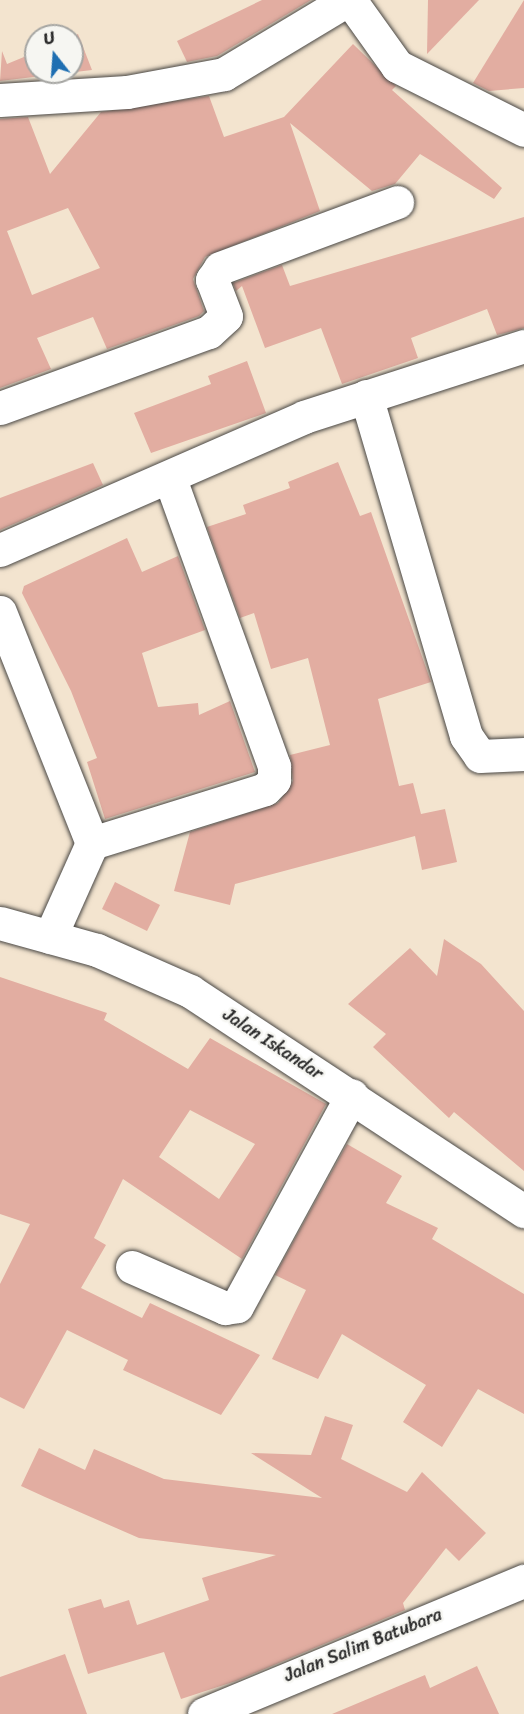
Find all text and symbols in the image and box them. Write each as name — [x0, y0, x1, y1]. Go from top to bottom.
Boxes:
text: U — [40, 23, 58, 54]
north arrow — [24, 24, 84, 84]
street label: Jalan Iskandar — [219, 1003, 327, 1085]
street label: Jalan Salim Batubara — [281, 1604, 445, 1686]

